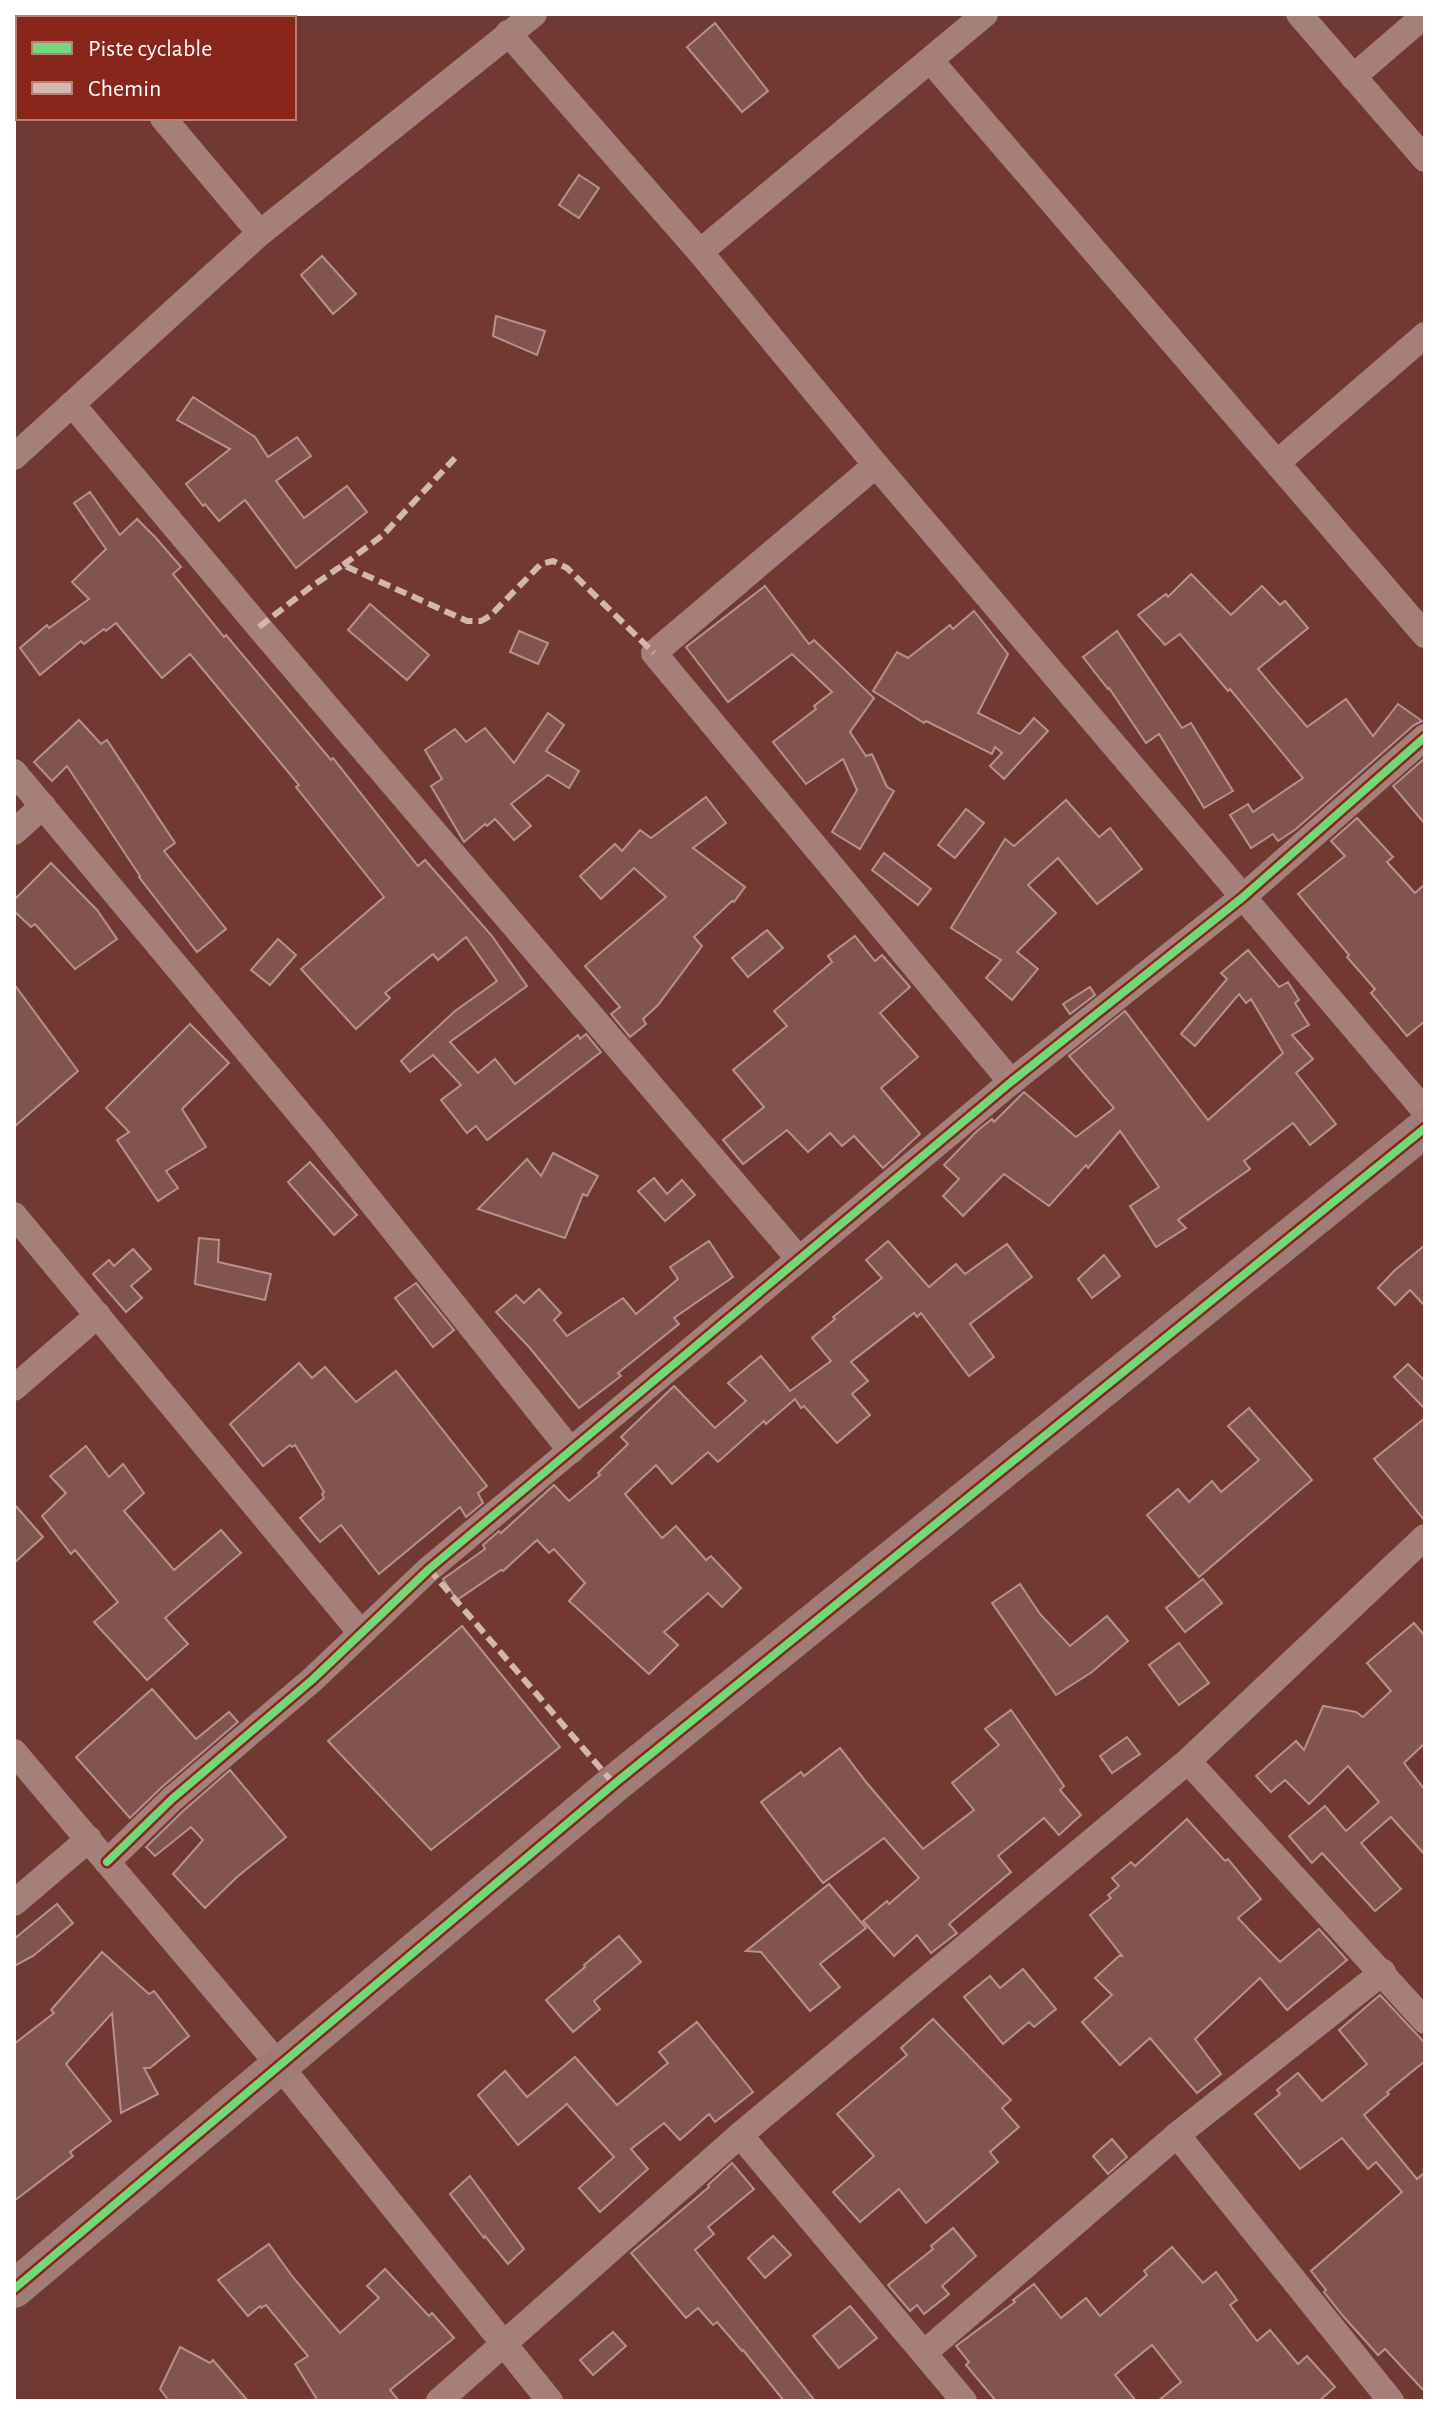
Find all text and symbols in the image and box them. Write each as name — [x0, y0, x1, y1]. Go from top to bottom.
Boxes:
legend — [16, 16, 296, 120]
text: Piste cyclable — [88, 37, 212, 61]
text: Chemin — [88, 77, 161, 101]

